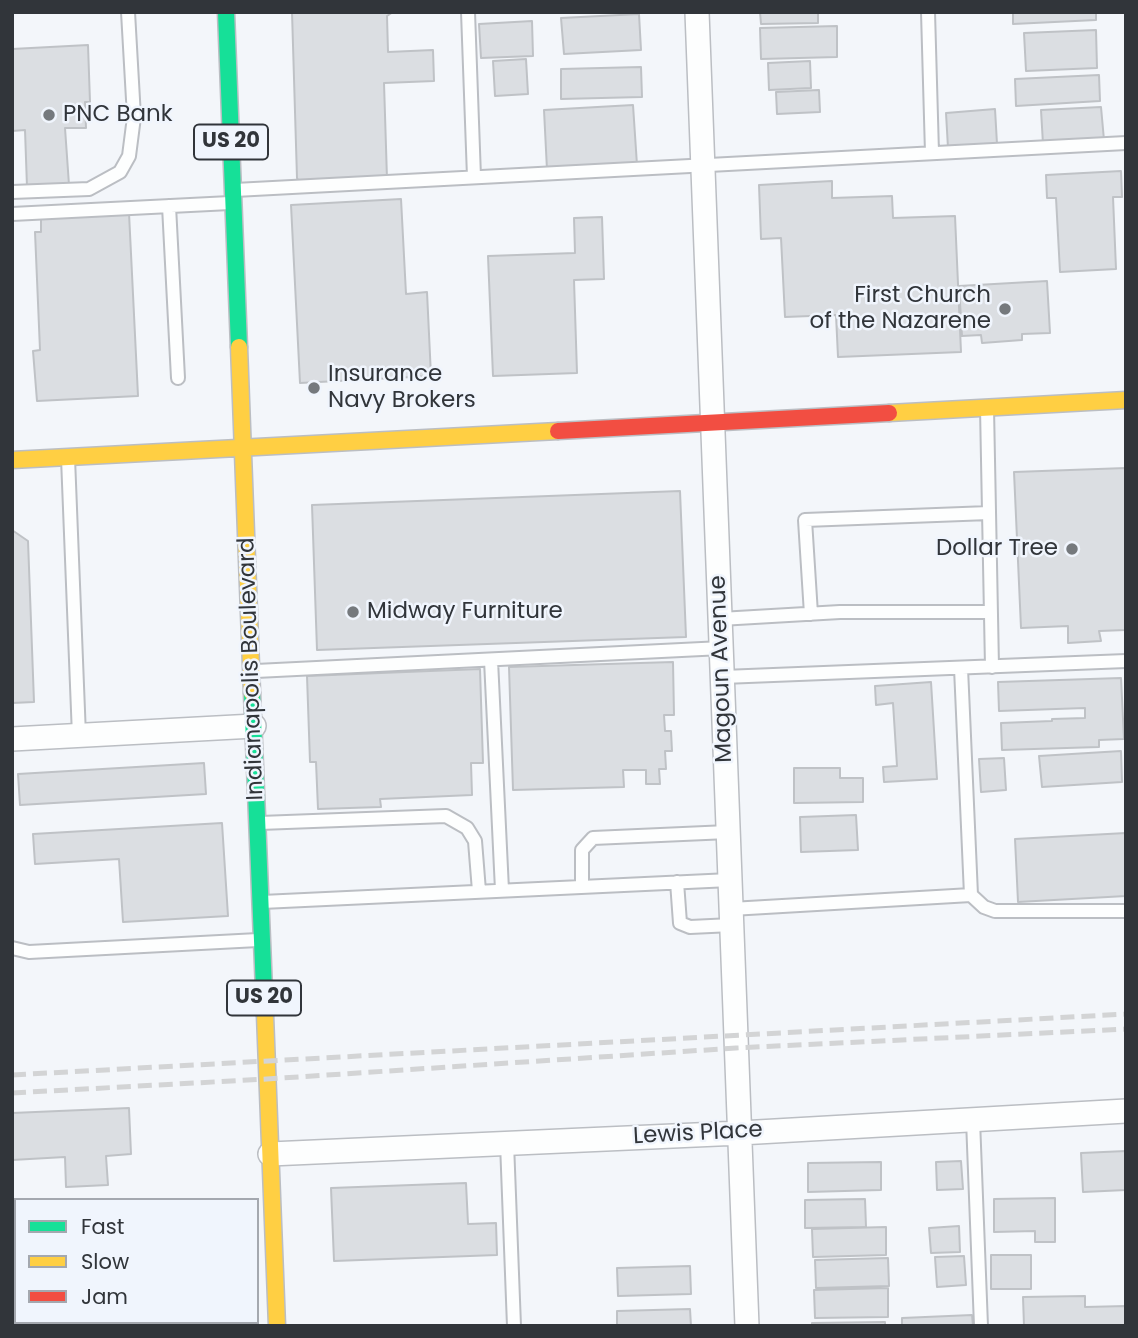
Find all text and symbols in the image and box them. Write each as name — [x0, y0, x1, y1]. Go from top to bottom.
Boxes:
place label: PNC Bank — [63, 101, 173, 129]
marker: PNC Bank — [41, 107, 57, 123]
road number: US 20 — [194, 124, 268, 160]
place label: First Church of the Nazarene — [810, 282, 991, 336]
marker: First Church of the Nazarene — [997, 301, 1013, 317]
place label: Insurance Navy Brokers — [328, 361, 476, 415]
marker: Insurance Navy Brokers — [306, 380, 322, 396]
place label: Dollar Tree — [936, 535, 1058, 563]
street label: Indianapolis Boulevard — [234, 537, 270, 801]
marker: Dollar Tree — [1064, 541, 1080, 557]
street label: Magoun Avenue — [705, 575, 739, 763]
place label: Midway Furniture — [367, 598, 563, 626]
marker: Midway Furniture — [345, 604, 361, 620]
road number: US 20 — [227, 981, 301, 1016]
street label: Lewis Place — [633, 1117, 763, 1151]
legend — [14, 1198, 259, 1324]
text: Fast — [81, 1212, 124, 1241]
text: Slow — [81, 1247, 129, 1276]
text: Jam — [81, 1282, 128, 1311]

